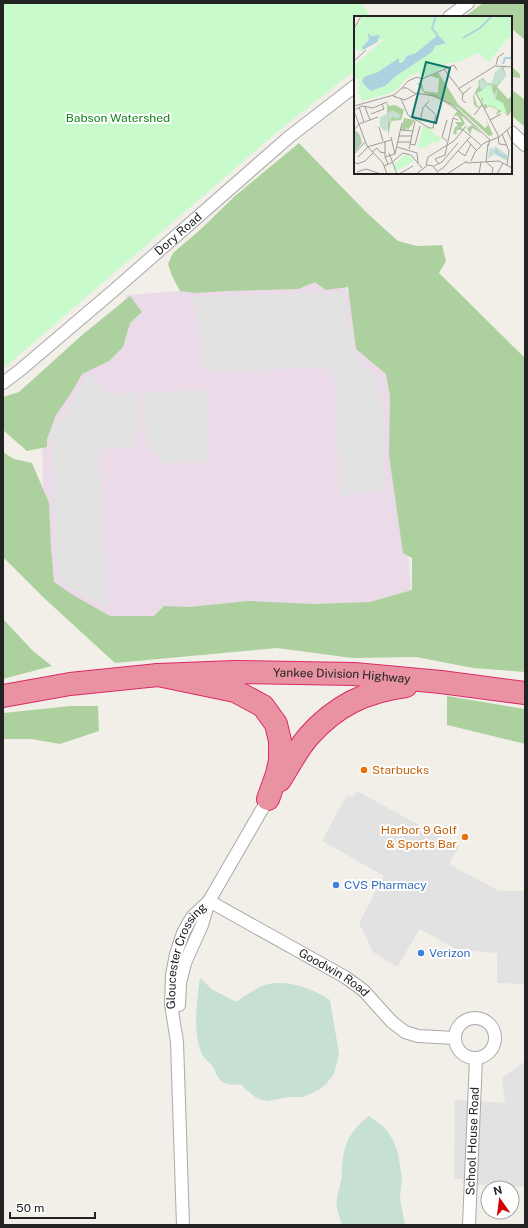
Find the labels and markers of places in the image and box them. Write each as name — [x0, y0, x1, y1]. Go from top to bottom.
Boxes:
place label: Starbucks — [372, 763, 429, 777]
marker: Starbucks — [359, 765, 369, 775]
place label: Harbor 9 Golf & Sports Bar — [381, 823, 457, 851]
marker: Harbor 9 Golf & Sports Bar — [460, 832, 470, 842]
place label: CVS Pharmacy — [344, 878, 427, 892]
marker: CVS Pharmacy — [331, 880, 341, 890]
place label: Verizon — [429, 946, 470, 960]
marker: Verizon — [416, 948, 426, 958]

